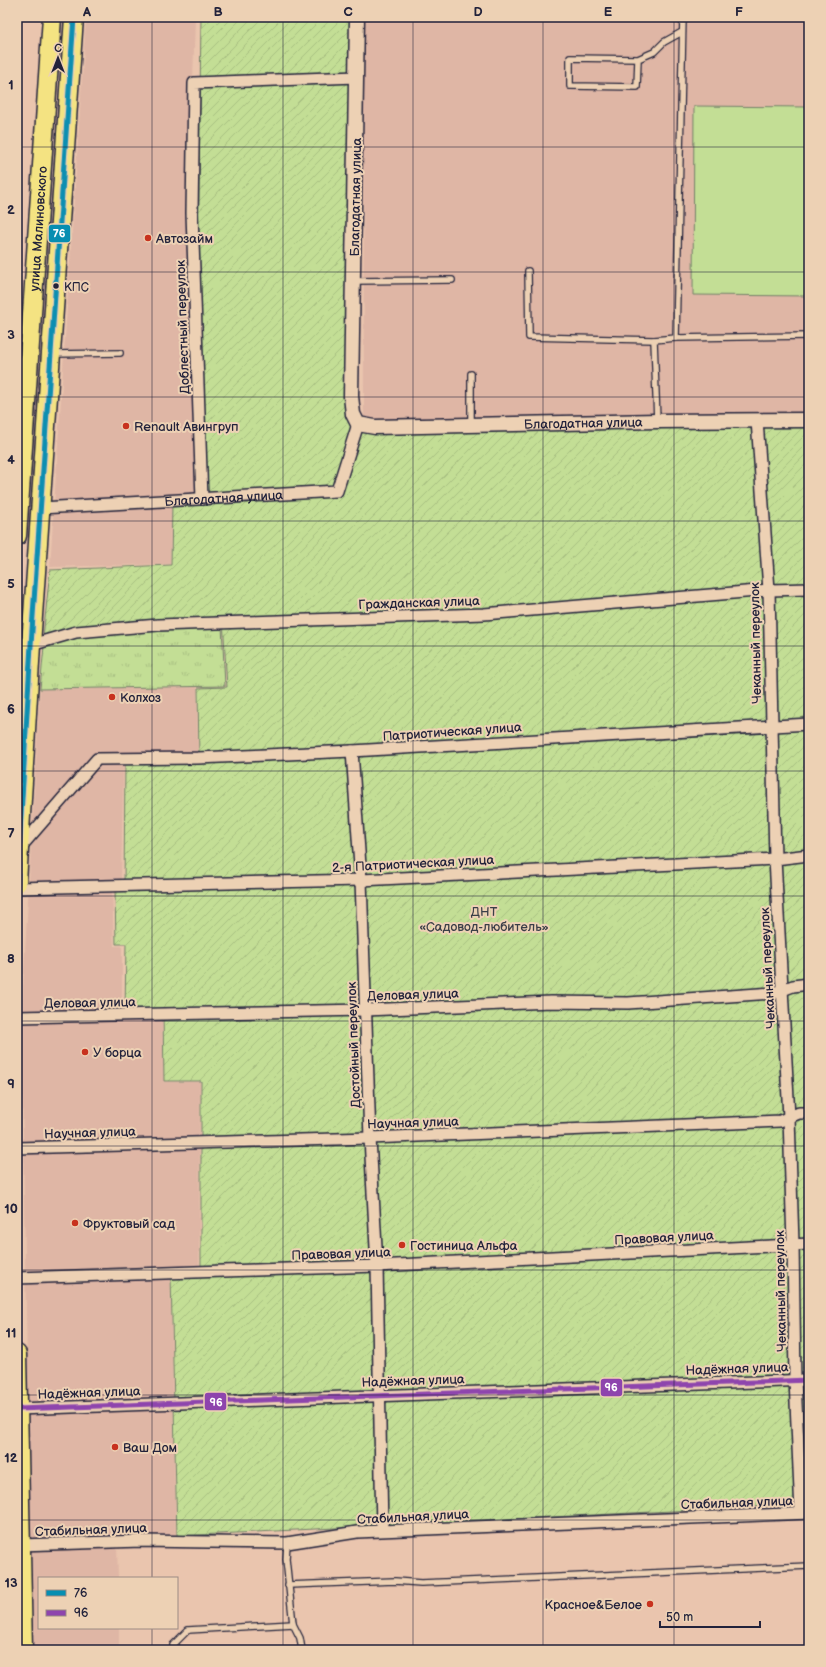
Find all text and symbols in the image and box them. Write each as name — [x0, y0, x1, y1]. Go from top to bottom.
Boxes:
text: A — [82, 4, 91, 20]
text: B — [213, 4, 223, 20]
text: C — [343, 4, 353, 20]
text: D — [473, 4, 483, 20]
text: E — [604, 4, 613, 20]
text: F — [735, 4, 743, 20]
north arrow — [38, 38, 78, 78]
text: С — [54, 42, 62, 55]
text: 1 — [8, 77, 14, 93]
street label: Благодатная улица — [347, 137, 365, 256]
street label: улица Малиновского — [27, 166, 51, 292]
text: 2 — [7, 202, 15, 218]
line badge: 76 — [48, 224, 71, 243]
text: 76 — [53, 227, 66, 240]
place label: Автозайм — [155, 231, 213, 247]
marker: Автозайм — [143, 233, 153, 243]
street label: Доблестный переулок — [173, 260, 193, 394]
place label: КПС — [64, 280, 89, 295]
marker: КПС — [51, 281, 61, 291]
text: 3 — [7, 327, 15, 343]
street label: Благодатная улица — [524, 414, 643, 433]
place label: Renault Авингруп — [134, 419, 239, 435]
marker: Renault Авингруп — [121, 421, 131, 431]
text: 4 — [7, 452, 15, 468]
street label: Благодатная улица — [164, 487, 284, 510]
text: 5 — [7, 576, 15, 592]
street label: Чеканный переулок — [747, 582, 765, 704]
street label: Гражданская улица — [358, 593, 480, 613]
place label: Колхоз — [120, 690, 161, 706]
marker: Колхоз — [107, 692, 117, 702]
text: 6 — [7, 701, 15, 717]
street label: Патриотическая улица — [382, 719, 522, 745]
text: 7 — [7, 826, 15, 842]
street label: 2-я Патриотическая улица — [332, 852, 495, 876]
park label: ДНТ «Садовод-любитель» — [419, 904, 549, 935]
street label: Чеканный переулок — [757, 907, 779, 1029]
text: 8 — [7, 951, 15, 967]
street label: Достойный переулок — [344, 981, 364, 1108]
street label: Деловая улица — [367, 985, 459, 1005]
street label: Деловая улица — [44, 994, 136, 1012]
place label: У борца — [93, 1045, 142, 1061]
marker: У борца — [80, 1047, 90, 1057]
text: 9 — [7, 1076, 15, 1092]
street label: Научная улица — [367, 1113, 459, 1133]
street label: Научная улица — [44, 1123, 136, 1143]
text: 10 — [4, 1201, 18, 1217]
place label: Фруктовый сад — [83, 1216, 175, 1232]
marker: Фруктовый сад — [70, 1218, 80, 1228]
street label: Правовая улица — [614, 1227, 714, 1249]
street label: Чеканный переулок — [772, 1230, 790, 1352]
place label: Гостиница Альфа — [410, 1238, 518, 1254]
marker: Гостиница Альфа — [397, 1240, 407, 1250]
street label: Правовая улица — [291, 1244, 391, 1264]
text: 11 — [6, 1325, 16, 1341]
street label: Надёжная улица — [685, 1359, 789, 1379]
street label: Надёжная улица — [361, 1371, 465, 1391]
line badge: 96 — [600, 1378, 623, 1397]
text: 96 — [604, 1381, 618, 1394]
street label: Надёжная улица — [37, 1383, 141, 1403]
line badge: 96 — [204, 1392, 227, 1411]
text: 96 — [209, 1396, 223, 1409]
place label: Ваш Дом — [123, 1440, 177, 1456]
marker: Ваш Дом — [110, 1442, 120, 1452]
text: 12 — [4, 1450, 18, 1466]
street label: Стабильная улица — [681, 1493, 794, 1513]
street label: Стабильная улица — [357, 1506, 470, 1528]
street label: Стабильная улица — [35, 1520, 148, 1540]
text: 13 — [4, 1575, 18, 1591]
legend — [38, 1577, 178, 1629]
text: 76 — [74, 1586, 87, 1601]
place label: Красное&Белое — [545, 1597, 642, 1613]
marker: Красное&Белое — [645, 1599, 655, 1609]
scale bar — [660, 1603, 760, 1629]
text: 96 — [74, 1606, 88, 1621]
text: 50 m — [666, 1610, 693, 1625]

